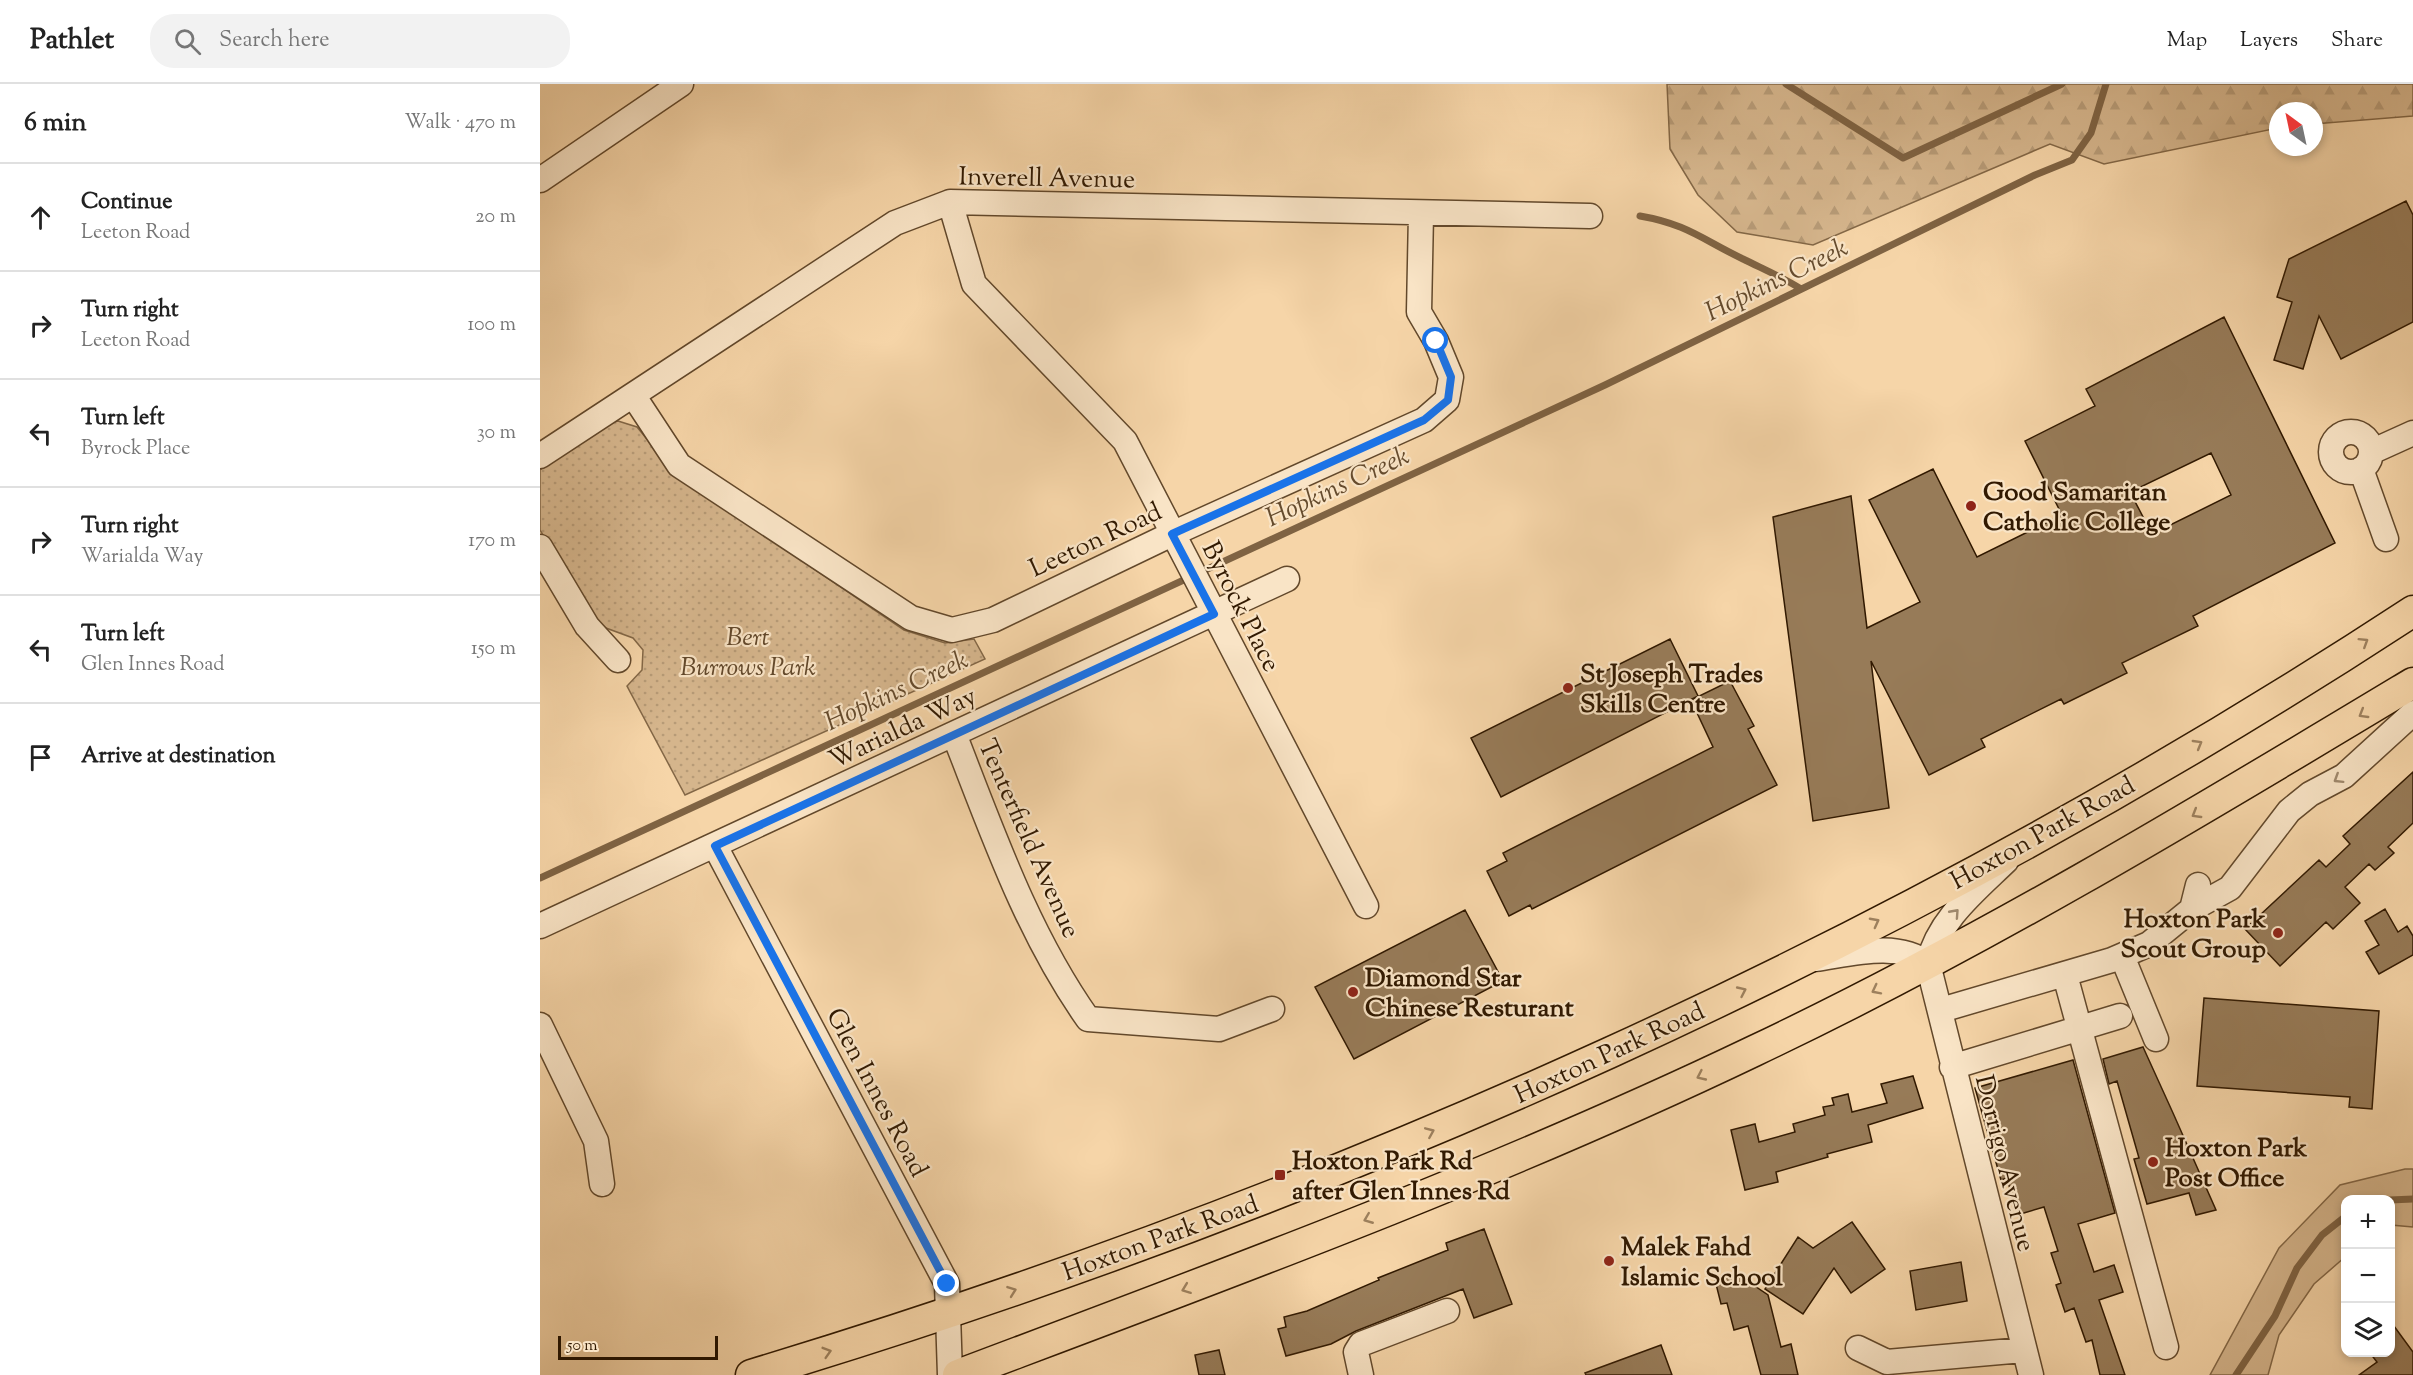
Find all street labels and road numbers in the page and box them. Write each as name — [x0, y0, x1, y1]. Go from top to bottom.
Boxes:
street label: Inverell Avenue — [958, 159, 1136, 200]
street label: Leeton Road — [1024, 494, 1169, 588]
street label: Byrock Place — [1191, 535, 1289, 679]
street label: Warialda Way — [823, 679, 983, 780]
street label: Tenterfield Avenue — [967, 734, 1088, 944]
street label: Hoxton Park Road — [1944, 768, 2143, 900]
street label: Hoxton Park Road — [1509, 994, 1712, 1115]
street label: Glen Innes Road — [816, 1002, 936, 1185]
street label: Dorrigo Avenue — [1964, 1071, 2043, 1256]
street label: Hoxton Park Road — [1058, 1187, 1264, 1292]

